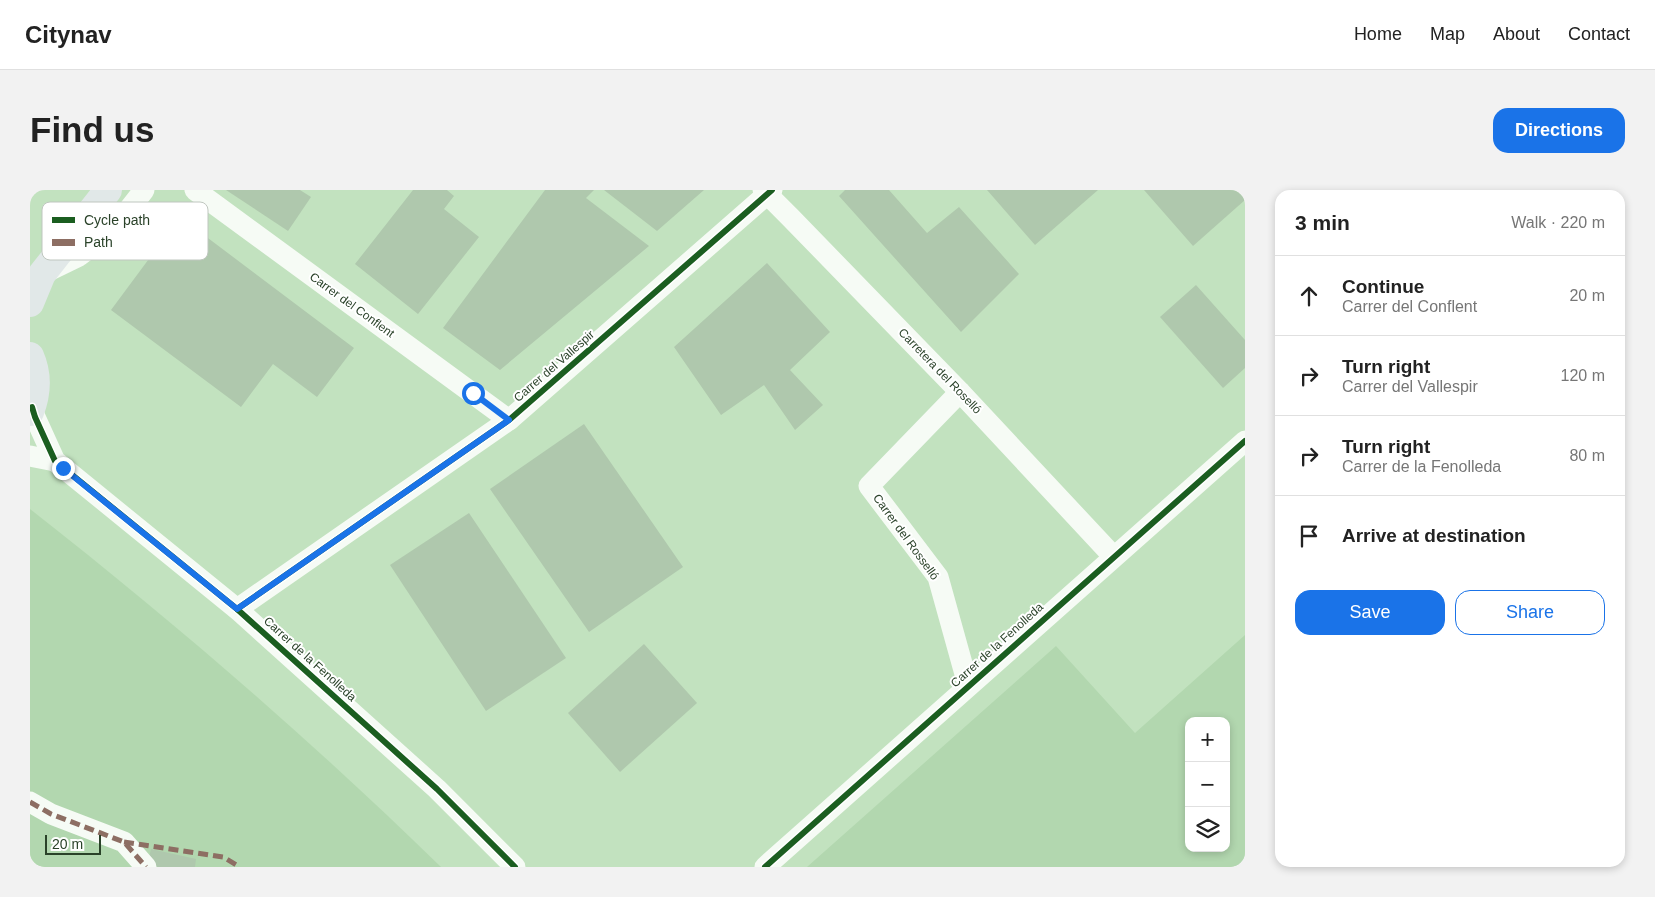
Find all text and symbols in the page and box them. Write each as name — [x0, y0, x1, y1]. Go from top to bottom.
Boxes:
text: Citynav — [25, 21, 112, 48]
text: Home — [1354, 24, 1402, 44]
text: Map — [1430, 24, 1465, 44]
text: About — [1493, 24, 1540, 44]
text: Contact — [1568, 24, 1630, 44]
button: Directions — [1493, 108, 1625, 153]
text: Find us — [30, 110, 154, 149]
legend — [42, 202, 208, 260]
text: 3 min — [1295, 211, 1350, 234]
text: Cycle path — [84, 212, 150, 228]
text: Walk · 220 m — [1511, 214, 1605, 231]
text: Path — [84, 234, 113, 250]
street label: Carrer del Conflent — [307, 270, 398, 341]
text: Continue — [1342, 276, 1424, 297]
icon: ahead — [1295, 282, 1323, 310]
text: 20 m — [1569, 287, 1605, 304]
text: Carrer del Conflent — [1342, 298, 1477, 315]
street label: Carretera del Roselló — [896, 325, 985, 417]
street label: Carrer del Vallespir — [511, 327, 597, 405]
text: Turn right — [1342, 356, 1430, 377]
icon: right — [1295, 362, 1323, 390]
text: 120 m — [1561, 367, 1605, 384]
text: Carrer del Vallespir — [1342, 378, 1478, 395]
route start — [462, 382, 485, 405]
text: Turn right — [1342, 436, 1430, 457]
icon: right — [1295, 442, 1323, 470]
text: 80 m — [1569, 447, 1605, 464]
route end — [52, 457, 75, 480]
text: Carrer de la Fenolleda — [1342, 458, 1501, 475]
street label: Carrer del Rosselló — [870, 491, 942, 583]
icon: arrive — [1295, 522, 1323, 550]
text: Arrive at destination — [1342, 525, 1526, 546]
button: Save — [1295, 590, 1445, 635]
button: Share — [1455, 590, 1605, 635]
street label: Carrer de la Fenolleda — [948, 600, 1046, 690]
street label: Carrer de la Fenolleda — [261, 614, 359, 704]
map controls — [1185, 717, 1230, 852]
button: + — [1185, 717, 1230, 762]
button: − — [1185, 762, 1230, 807]
button: layers — [1185, 807, 1230, 852]
scale bar — [45, 832, 101, 855]
text: 20 m — [52, 836, 83, 852]

